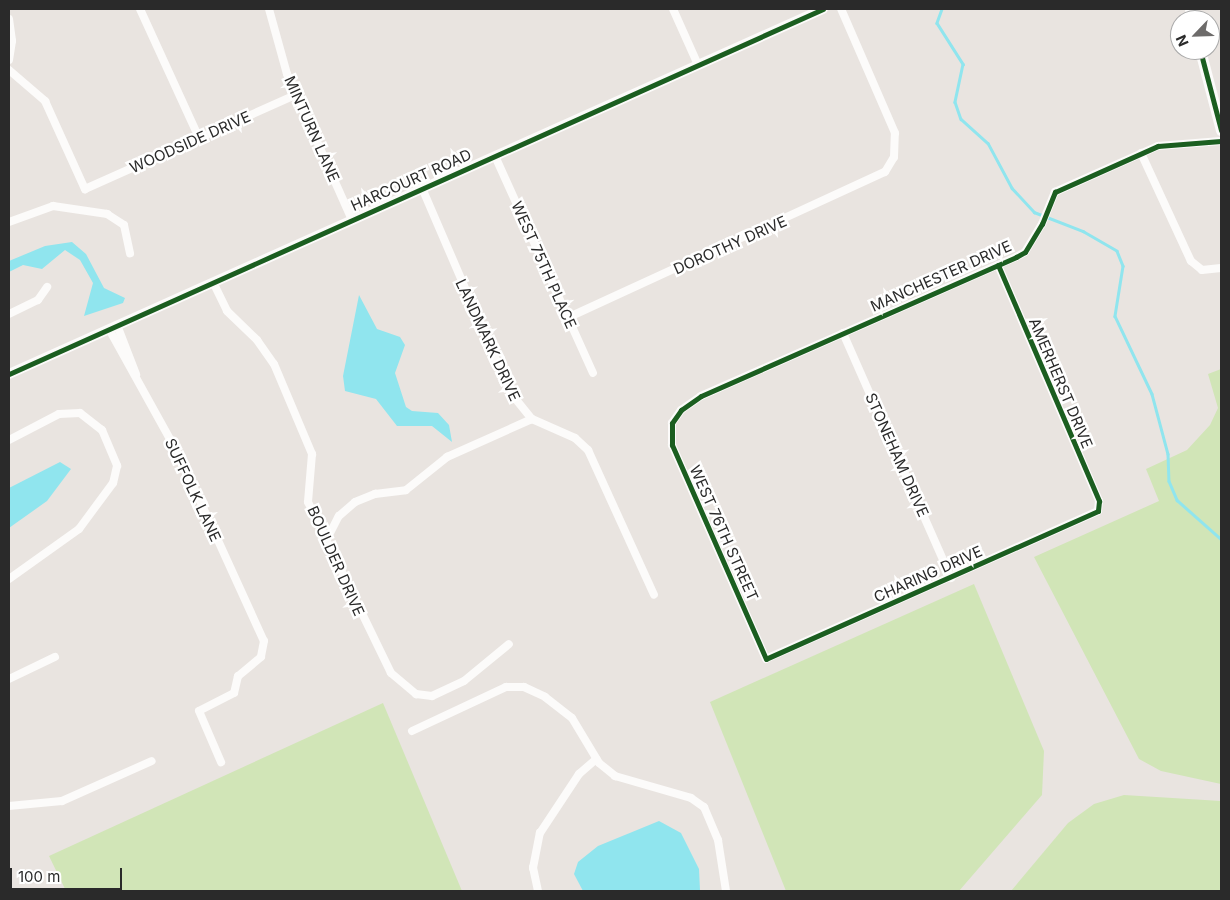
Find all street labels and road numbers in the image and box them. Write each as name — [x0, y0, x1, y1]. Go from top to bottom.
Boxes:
street label: MINTURN LANE — [281, 73, 343, 185]
street label: WOODSIDE DRIVE — [127, 107, 253, 177]
street label: HARCOURT ROAD — [348, 145, 474, 215]
street label: WEST 75TH PLACE — [508, 198, 580, 332]
street label: DOROTHY DRIVE — [671, 212, 789, 278]
street label: MANCHESTER DRIVE — [868, 237, 1014, 315]
street label: LANDMARK DRIVE — [452, 276, 524, 404]
street label: AMERHERST DRIVE — [1025, 315, 1097, 451]
street label: STONEHAM DRIVE — [862, 390, 932, 520]
street label: SUFFOLK LANE — [161, 435, 225, 545]
street label: WEST 76TH STREET — [686, 462, 762, 604]
street label: BOULDER DRIVE — [304, 503, 368, 619]
street label: CHARING DRIVE — [871, 542, 985, 606]

